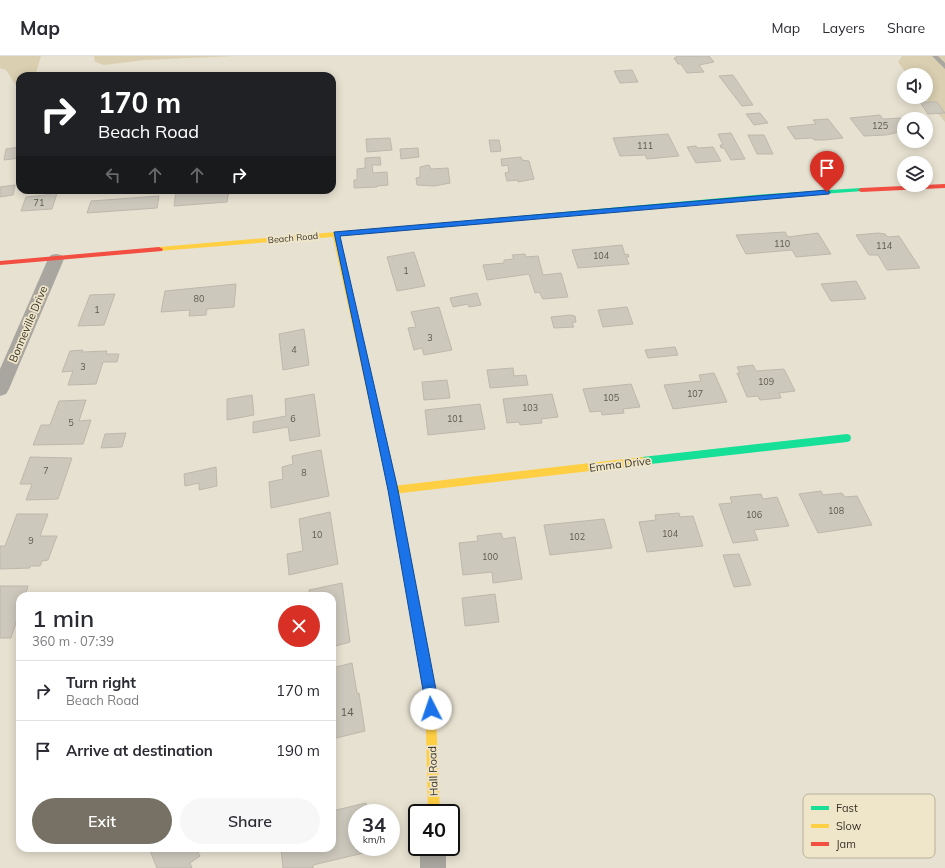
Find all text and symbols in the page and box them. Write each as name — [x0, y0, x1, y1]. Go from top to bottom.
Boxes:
text: Map — [20, 16, 60, 40]
text: Map — [771, 19, 800, 37]
text: Layers — [822, 19, 865, 37]
text: Share — [887, 19, 925, 37]
map controls — [897, 68, 933, 192]
button: sound — [897, 68, 933, 104]
text: 170 m — [98, 85, 181, 120]
icon: right — [32, 88, 84, 140]
button: search — [897, 112, 933, 148]
text: Beach Road — [98, 120, 199, 143]
house number: 125 — [872, 120, 889, 131]
house number: 111 — [637, 140, 653, 151]
pin — [810, 151, 844, 192]
button: layers — [897, 156, 933, 192]
icon: arrive — [816, 157, 838, 179]
icon: left — [102, 164, 124, 186]
icon: ahead — [144, 164, 166, 186]
icon: ahead — [186, 164, 208, 186]
icon: right — [228, 164, 250, 186]
house number: 71 — [34, 197, 44, 208]
street label: Beach Road — [267, 230, 319, 245]
house number: 110 — [774, 238, 790, 249]
house number: 114 — [876, 240, 893, 251]
house number: 104 — [593, 250, 610, 261]
house number: 1 — [403, 265, 409, 276]
street label: Bonneville Drive — [6, 284, 50, 364]
house number: 80 — [194, 293, 204, 304]
house number: 1 — [94, 304, 100, 315]
house number: 3 — [427, 332, 433, 343]
house number: 4 — [291, 344, 297, 355]
house number: 3 — [80, 361, 86, 372]
house number: 109 — [758, 376, 774, 387]
house number: 107 — [687, 388, 703, 399]
house number: 105 — [603, 392, 620, 403]
house number: 103 — [522, 402, 538, 413]
house number: 6 — [290, 413, 296, 424]
house number: 101 — [447, 413, 463, 424]
house number: 5 — [68, 417, 74, 428]
street label: Emma Drive — [588, 453, 652, 475]
house number: 7 — [43, 465, 49, 476]
house number: 8 — [301, 467, 307, 478]
house number: 108 — [828, 505, 844, 516]
house number: 106 — [746, 509, 762, 520]
house number: 104 — [662, 528, 679, 539]
house number: 10 — [312, 529, 322, 540]
house number: 102 — [569, 531, 585, 542]
house number: 9 — [28, 535, 34, 546]
house number: 100 — [482, 551, 498, 562]
text: 1 min — [32, 603, 94, 633]
button: close — [278, 605, 320, 647]
text: 360 m · 07:39 — [32, 633, 114, 649]
text: Turn right — [66, 673, 136, 692]
icon: right — [32, 680, 54, 702]
text: 170 m — [276, 681, 320, 700]
position arrow — [410, 688, 452, 730]
text: Beach Road — [66, 692, 139, 708]
house number: 14 — [340, 705, 354, 719]
icon: arrive — [32, 740, 54, 762]
text: Arrive at destination — [66, 741, 213, 760]
text: 190 m — [276, 741, 320, 760]
street label: Hall Road — [425, 746, 441, 796]
legend — [803, 794, 935, 858]
button: Exit — [32, 798, 172, 844]
button: Share — [180, 798, 320, 844]
text: Fast — [836, 801, 858, 815]
speed limit sign: 40 — [408, 804, 460, 856]
text: 34 — [362, 812, 386, 837]
text: Slow — [836, 819, 862, 833]
text: km/h — [363, 833, 385, 846]
text: Jam — [836, 837, 856, 851]

